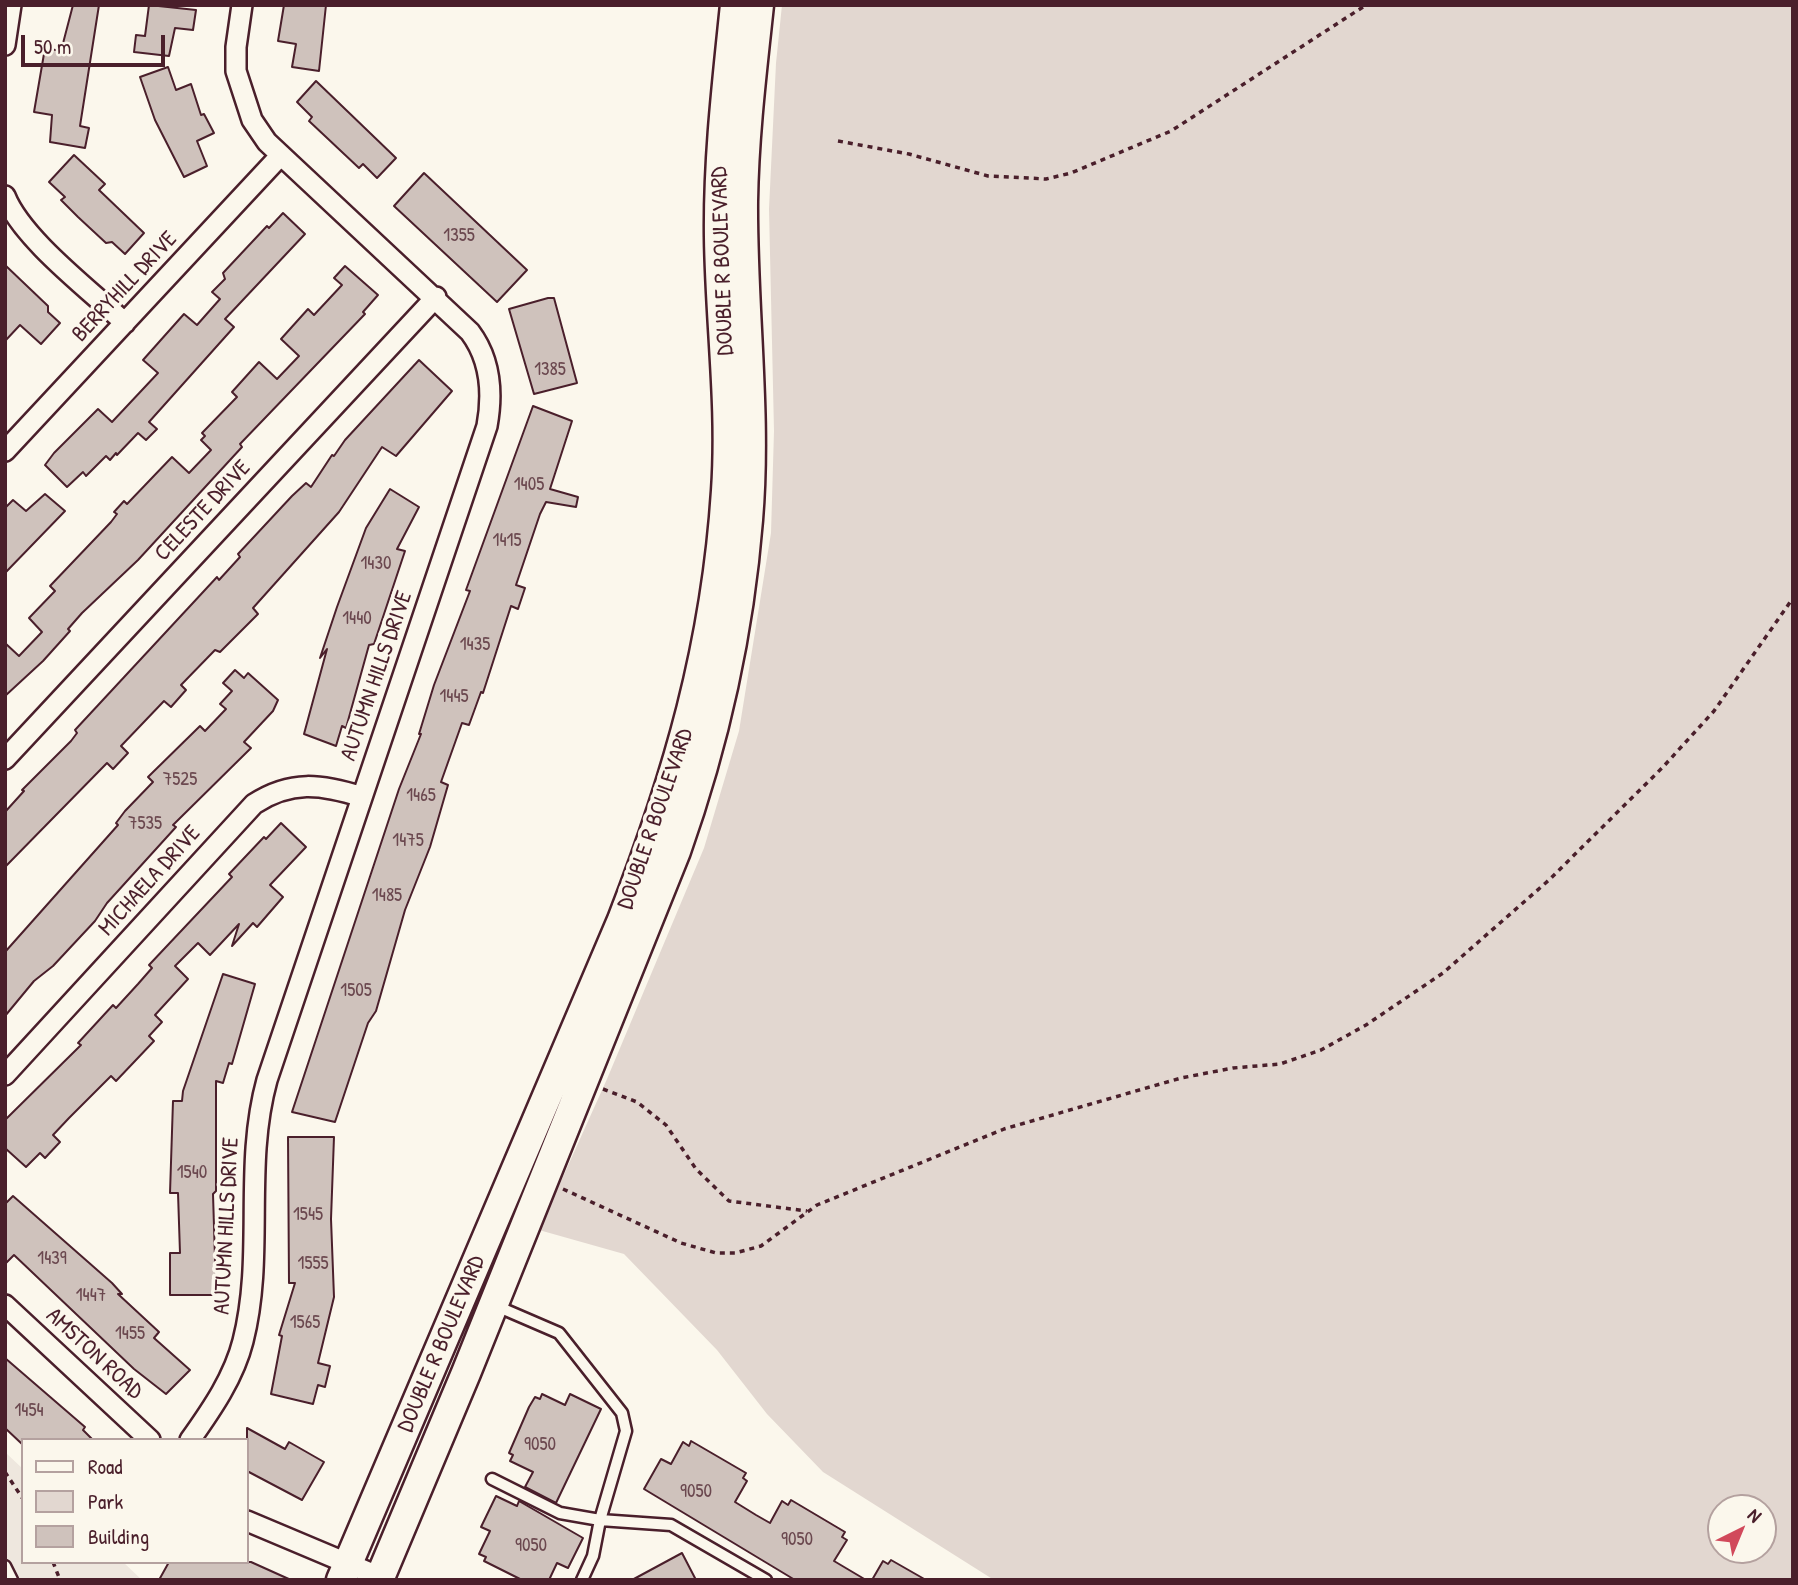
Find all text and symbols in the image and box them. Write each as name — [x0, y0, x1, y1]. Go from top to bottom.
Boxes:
scale bar — [24, 21, 168, 65]
text: 50 m — [34, 32, 71, 61]
street label: DOUBLE R BOULEVARD — [706, 166, 740, 356]
house number: 1355 — [443, 225, 475, 247]
street label: BERRYHILL DRIVE — [67, 226, 183, 348]
house number: 1385 — [534, 359, 566, 381]
street label: CELESTE DRIVE — [149, 455, 257, 567]
house number: 1405 — [514, 474, 544, 496]
house number: 1415 — [493, 530, 521, 552]
house number: 1430 — [360, 553, 392, 575]
street label: AUTUMN HILLS DRIVE — [335, 588, 419, 764]
house number: 1440 — [342, 608, 372, 630]
house number: 1435 — [460, 634, 490, 656]
house number: 1445 — [439, 686, 469, 708]
street label: DOUBLE R BOULEVARD — [612, 725, 700, 913]
house number: 7525 — [163, 769, 197, 791]
house number: 1465 — [406, 785, 436, 807]
house number: 7535 — [128, 813, 162, 835]
street label: MICHAELA DRIVE — [93, 820, 207, 942]
house number: 1475 — [392, 830, 424, 852]
house number: 1485 — [372, 885, 402, 907]
house number: 1505 — [340, 980, 372, 1002]
street label: AUTUMN HILLS DRIVE — [209, 1137, 245, 1315]
house number: 1540 — [177, 1162, 207, 1184]
house number: 1545 — [293, 1204, 323, 1226]
house number: 1439 — [37, 1248, 67, 1270]
street label: DOUBLE R BOULEVARD — [392, 1252, 492, 1436]
house number: 1555 — [297, 1253, 329, 1275]
house number: 1447 — [76, 1285, 106, 1307]
street label: AMSTON ROAD — [40, 1302, 148, 1406]
house number: 1565 — [290, 1312, 320, 1334]
house number: 1455 — [115, 1323, 145, 1345]
house number: 1454 — [14, 1400, 44, 1422]
house number: 9050 — [524, 1434, 556, 1456]
legend — [21, 1438, 248, 1564]
text: Road — [88, 1452, 122, 1481]
house number: 9050 — [680, 1481, 712, 1503]
text: Park — [88, 1487, 123, 1516]
north arrow — [1707, 1494, 1777, 1564]
text: N — [1742, 1502, 1768, 1528]
text: Building — [88, 1522, 149, 1551]
house number: 9050 — [781, 1529, 813, 1551]
house number: 9050 — [515, 1535, 547, 1557]

